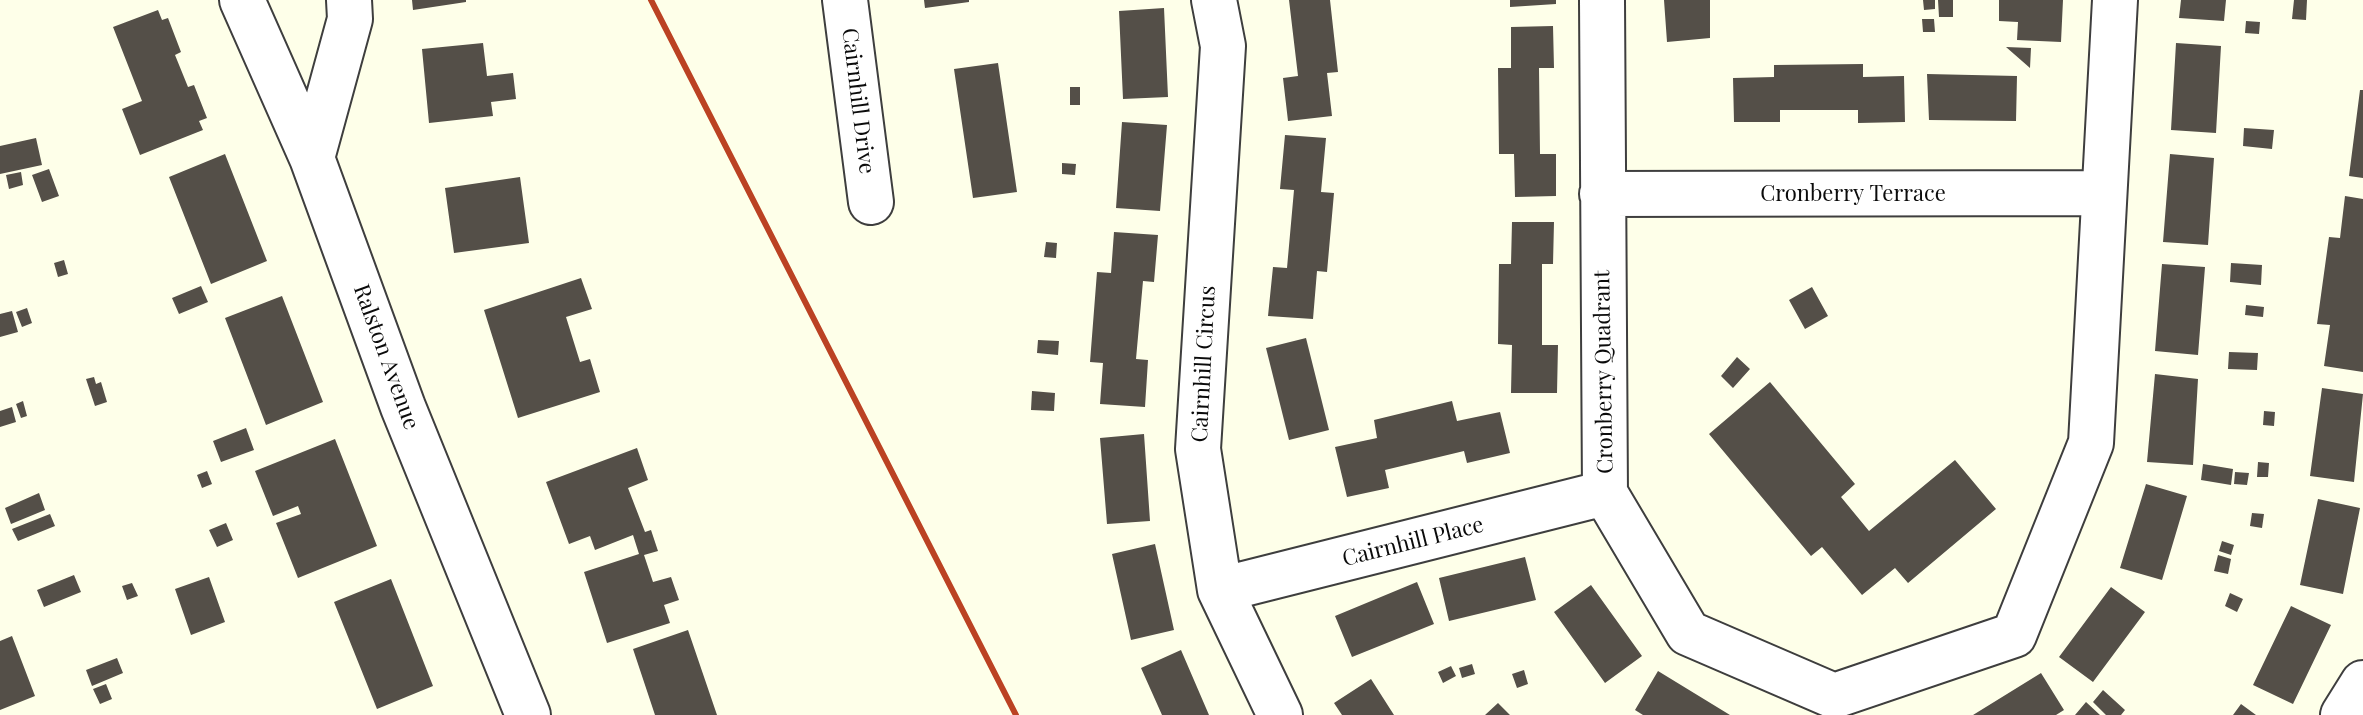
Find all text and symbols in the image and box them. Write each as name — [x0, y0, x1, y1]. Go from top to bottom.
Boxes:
street label: Cairnhill Drive — [836, 27, 880, 175]
street label: Cronberry Terrace — [1760, 181, 1946, 207]
street label: Cronberry Quadrant — [1589, 270, 1619, 474]
street label: Ralston Avenue — [348, 281, 424, 433]
street label: Cairnhill Circus — [1187, 285, 1221, 443]
street label: Cairnhill Place — [1340, 512, 1486, 572]

